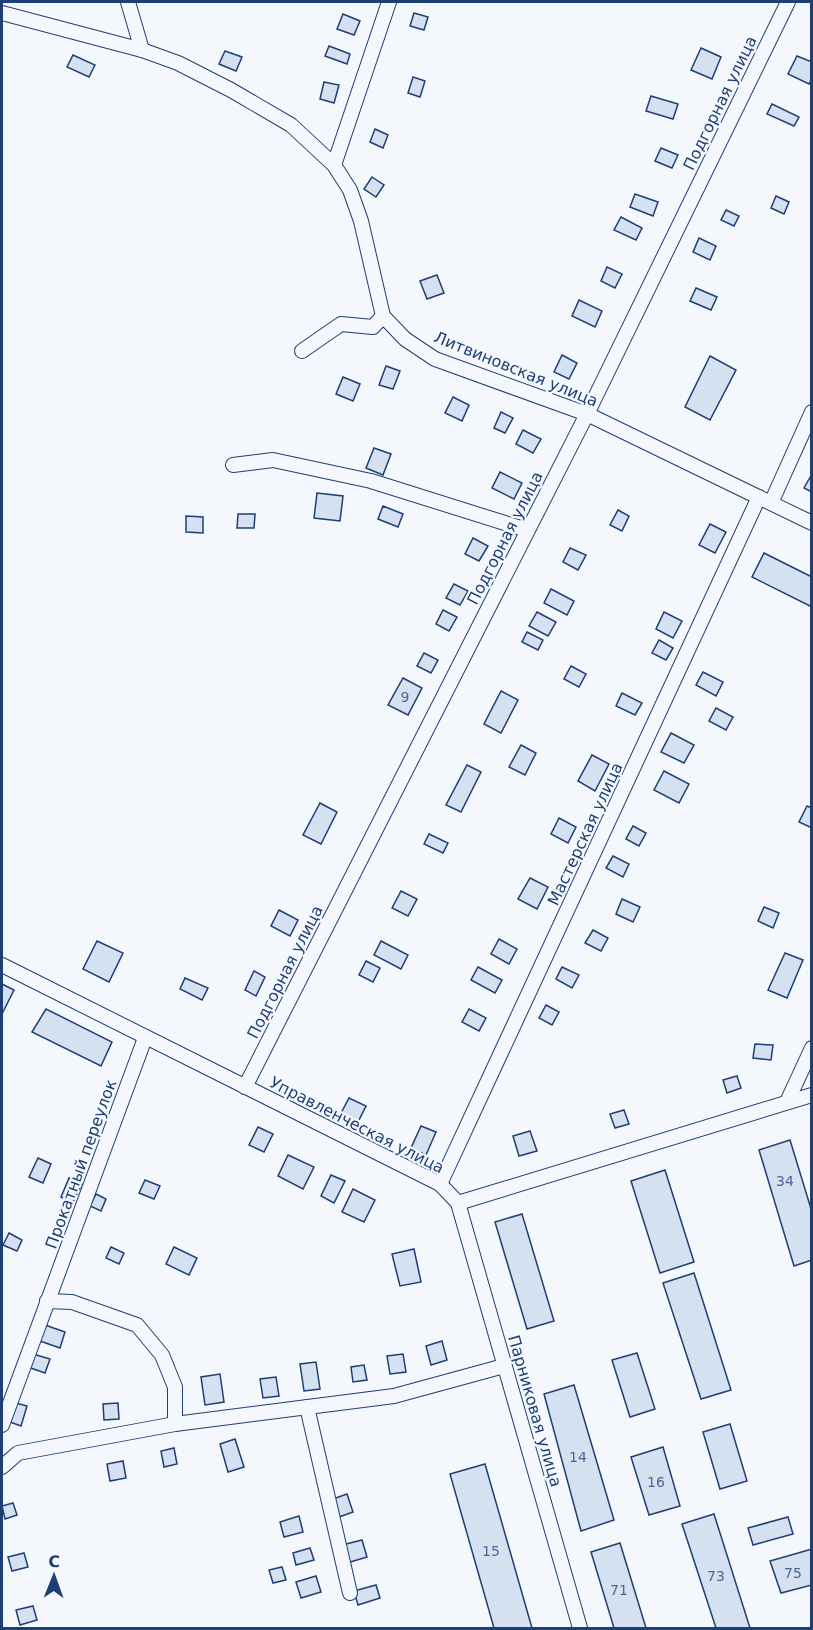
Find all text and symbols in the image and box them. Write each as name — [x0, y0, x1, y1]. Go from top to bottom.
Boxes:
street label: Подгорная улица — [679, 33, 761, 173]
street label: Литвиновская улица — [431, 327, 601, 411]
street label: Подгорная улица — [463, 468, 547, 608]
house number: 9 — [401, 689, 409, 705]
street label: Мастерская улица — [544, 760, 626, 908]
street label: Подгорная улица — [243, 902, 327, 1042]
street label: Управленческая улица — [267, 1073, 447, 1177]
street label: Прокатный переулок — [41, 1076, 121, 1251]
house number: 34 — [776, 1173, 794, 1189]
street label: Парниковая улица — [504, 1333, 566, 1489]
house number: 14 — [569, 1449, 587, 1465]
house number: 16 — [647, 1474, 665, 1490]
house number: 15 — [482, 1543, 500, 1559]
north arrow — [24, 1546, 84, 1606]
text: С — [48, 1552, 60, 1571]
house number: 75 — [784, 1565, 802, 1581]
house number: 73 — [707, 1568, 725, 1584]
house number: 71 — [610, 1582, 628, 1598]

